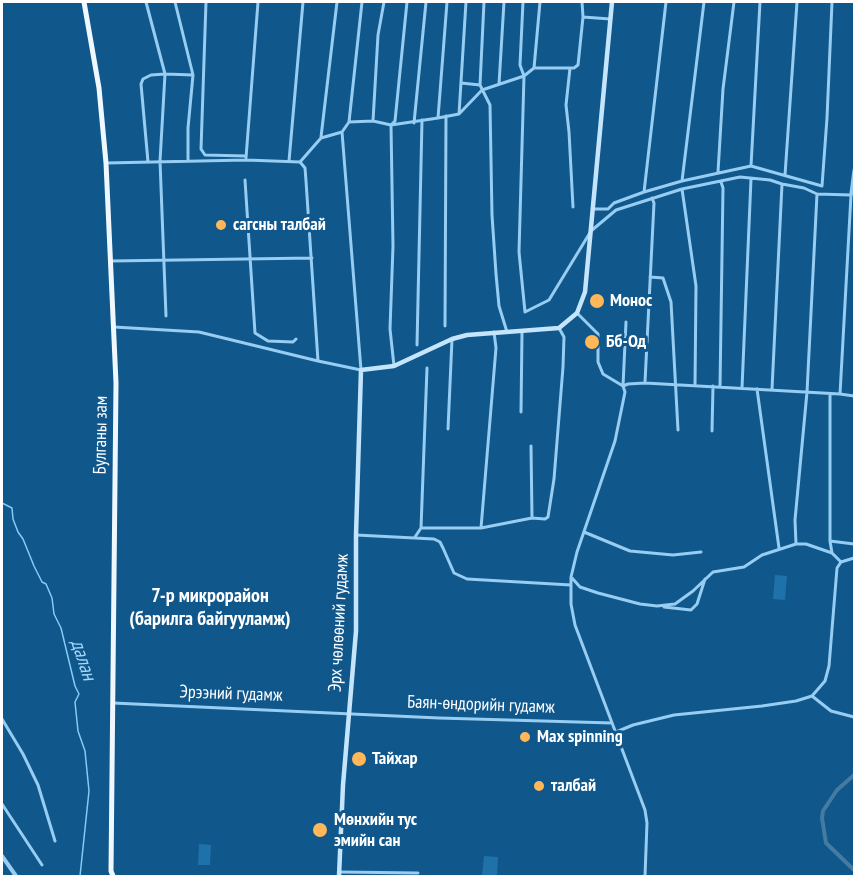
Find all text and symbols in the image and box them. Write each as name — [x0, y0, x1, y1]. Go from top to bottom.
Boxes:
place label: сагсны талбай — [233, 214, 326, 236]
marker: сагсны талбай — [214, 218, 228, 232]
place label: Монос — [610, 290, 652, 312]
marker: Монос — [588, 292, 606, 310]
place label: Бб-Од — [606, 331, 646, 353]
marker: Бб-Од — [583, 333, 601, 351]
street label: Булганы зам — [90, 396, 112, 474]
street label: Эрх чөлөөний гудамж — [325, 553, 353, 693]
district label: 7-р микрорайон (барилга байгууламж) — [129, 584, 291, 631]
water label: далан — [65, 637, 101, 683]
street label: Эрээний гудамж — [179, 681, 283, 707]
street label: Баян-өндорийн гудамж — [407, 692, 555, 718]
place label: Max spinning — [537, 726, 623, 748]
marker: Max spinning — [518, 730, 532, 744]
place label: Тайхар — [372, 748, 418, 770]
marker: Тайхар — [350, 750, 368, 768]
place label: талбай — [551, 775, 596, 797]
marker: талбай — [532, 779, 546, 793]
place label: Мөнхийн тус эмийн сан — [334, 809, 417, 852]
marker: Мөнхийн тус эмийн сан — [311, 821, 329, 839]

